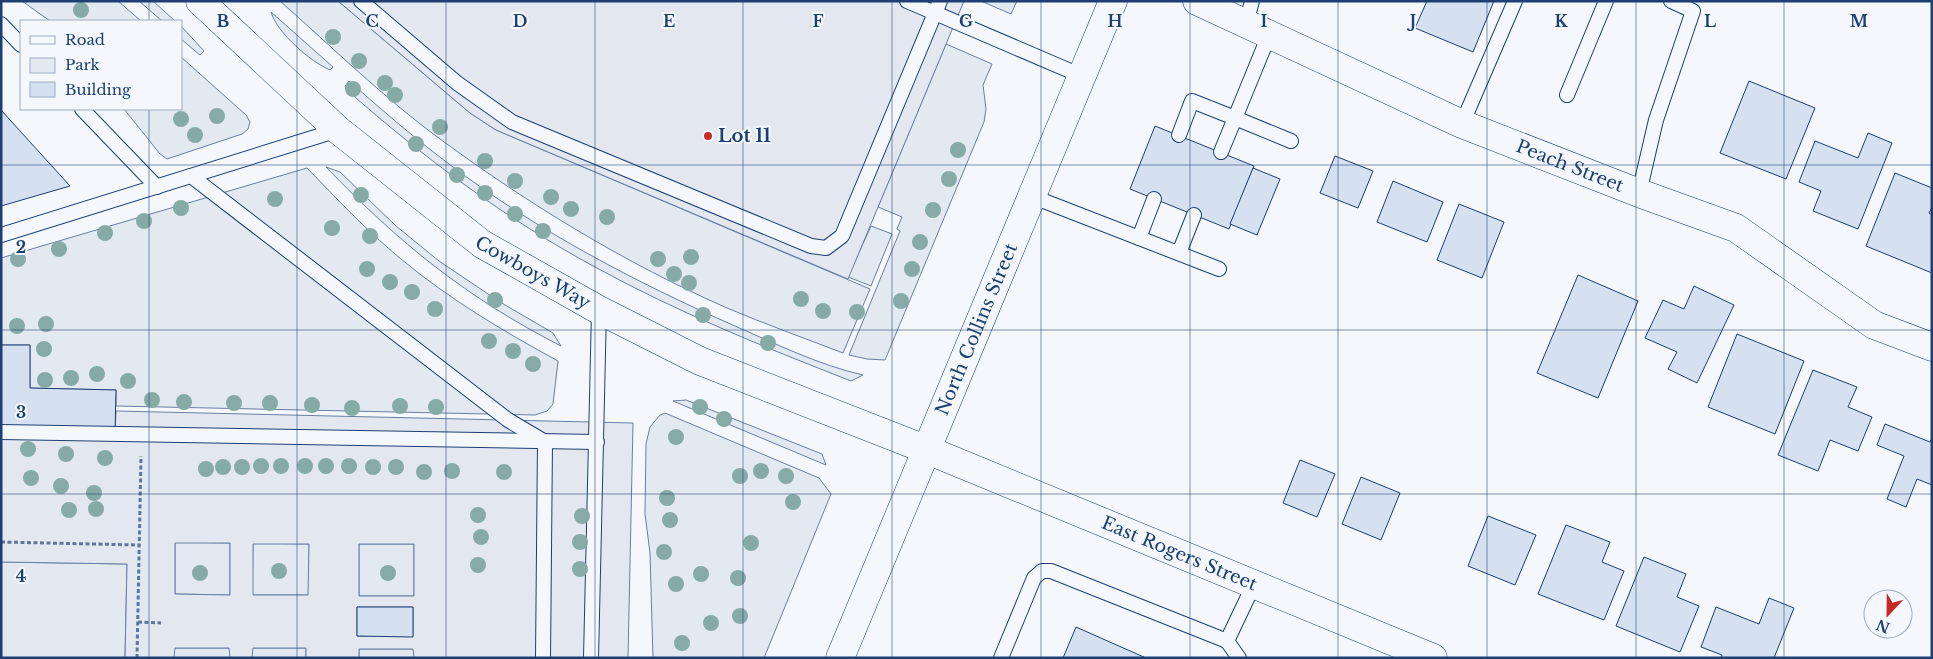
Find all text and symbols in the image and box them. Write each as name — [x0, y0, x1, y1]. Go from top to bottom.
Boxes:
text: B — [217, 11, 230, 31]
text: C — [365, 11, 379, 31]
text: D — [513, 11, 527, 31]
text: E — [663, 11, 675, 31]
text: F — [812, 11, 824, 31]
text: G — [959, 11, 973, 31]
text: H — [1107, 11, 1123, 31]
text: I — [1261, 11, 1268, 31]
text: J — [1407, 11, 1416, 31]
text: K — [1554, 11, 1568, 31]
text: L — [1704, 11, 1716, 31]
text: M — [1850, 11, 1868, 31]
legend — [20, 20, 182, 110]
text: Road — [65, 30, 105, 49]
text: Park — [65, 55, 101, 74]
text: Building — [65, 80, 132, 99]
place label: Lot 11 — [718, 125, 771, 147]
marker: Lot 11 — [702, 130, 714, 142]
street label: Peach Street — [1513, 135, 1627, 197]
street label: Cowboys Way — [471, 231, 595, 314]
text: 2 — [16, 237, 26, 257]
street label: North Collins Street — [931, 240, 1022, 419]
text: 3 — [16, 402, 26, 422]
street label: East Rogers Street — [1098, 512, 1261, 595]
text: 4 — [16, 566, 26, 586]
north arrow — [1863, 589, 1913, 639]
text: N — [1874, 615, 1893, 637]

